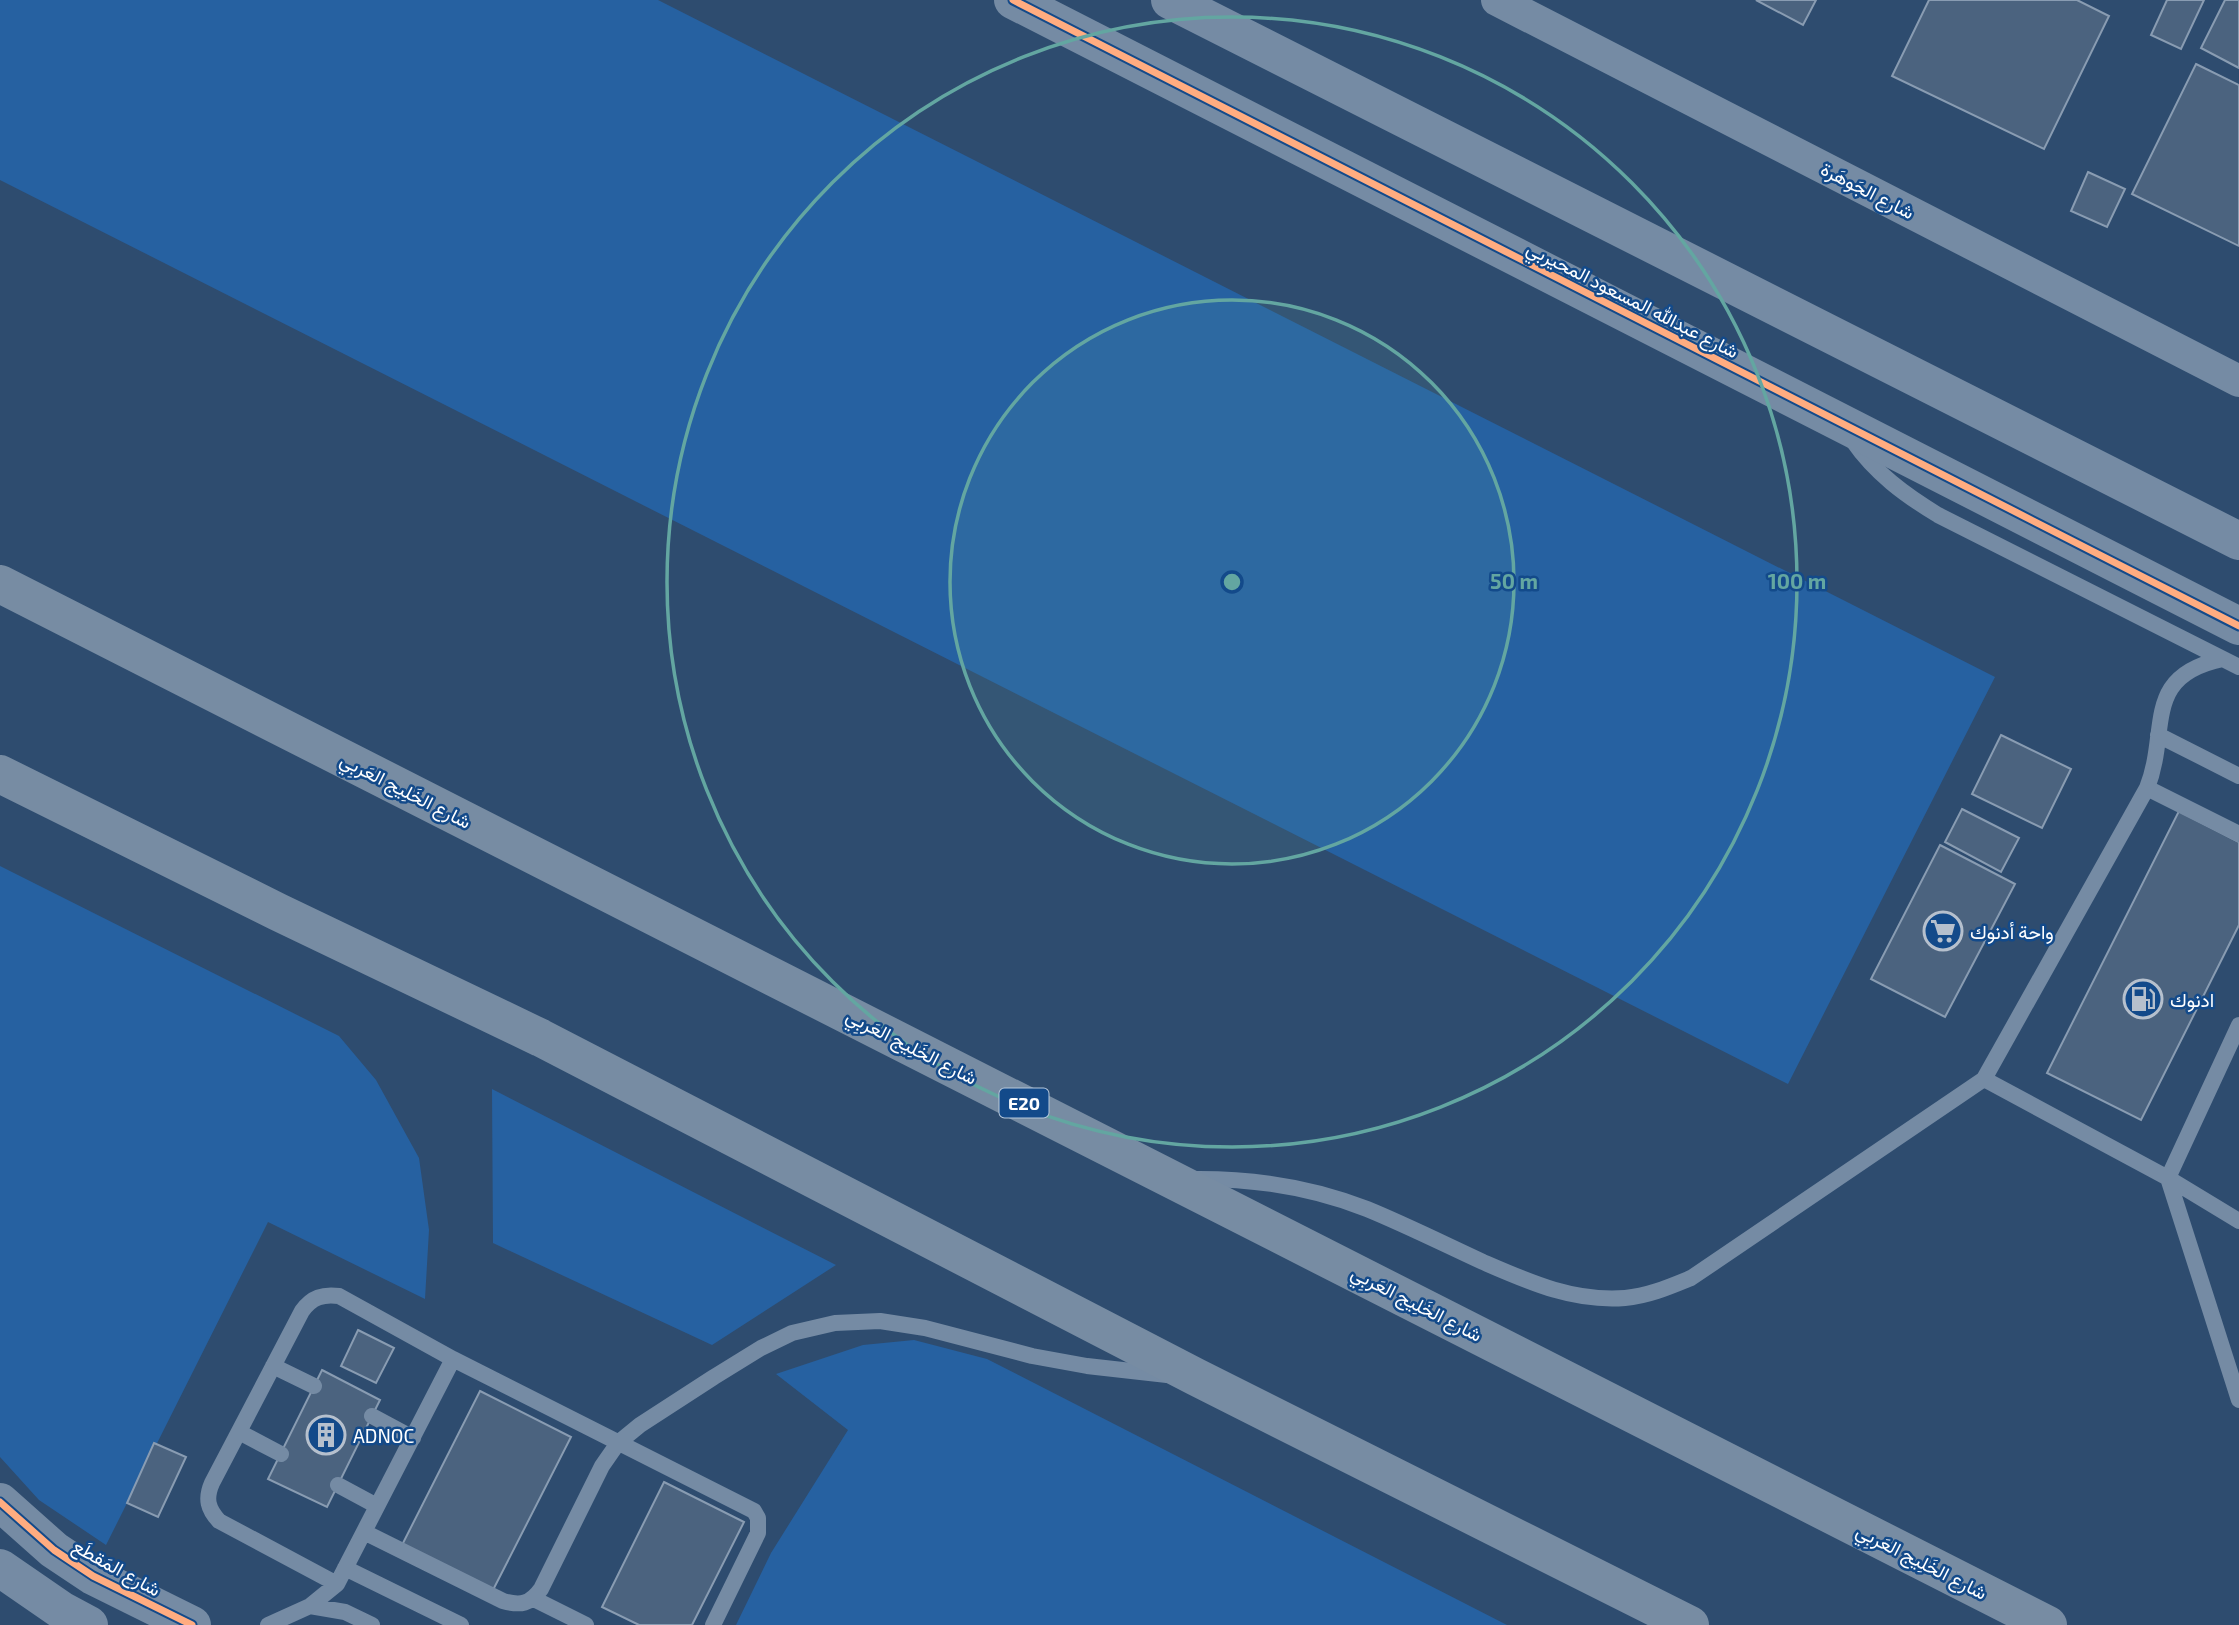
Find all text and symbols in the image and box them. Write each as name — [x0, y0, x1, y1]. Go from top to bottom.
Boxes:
street label: شارع الجَوهَرة — [1817, 157, 1919, 225]
street label: شارع عبدالله المسعود المحيربي — [1521, 236, 1743, 367]
text: 50 m — [1490, 568, 1538, 593]
text: 100 m — [1768, 568, 1826, 593]
centre of rings — [1220, 570, 1244, 594]
street label: شارع الخَلِيج العَربِي — [334, 747, 475, 837]
supermarket icon: واحة أدنوك — [1922, 910, 1964, 952]
place label: واحة أدنوك — [1970, 920, 2054, 944]
fuel station icon: ادنوك — [2122, 978, 2164, 1020]
place label: ادنوك — [2170, 988, 2214, 1012]
street label: شارع الخَلِيج العَربِي — [840, 1003, 981, 1093]
road number: E20 — [1000, 1088, 1048, 1118]
street label: شارع الخَلِيج العَربِي — [1345, 1260, 1486, 1350]
building icon: ADNOC — [305, 1414, 347, 1456]
place label: ADNOC — [353, 1424, 415, 1447]
street label: شارع الخَلِيج العَربِي — [1850, 1518, 1991, 1608]
street label: شارع المَقطَع — [68, 1533, 165, 1603]

